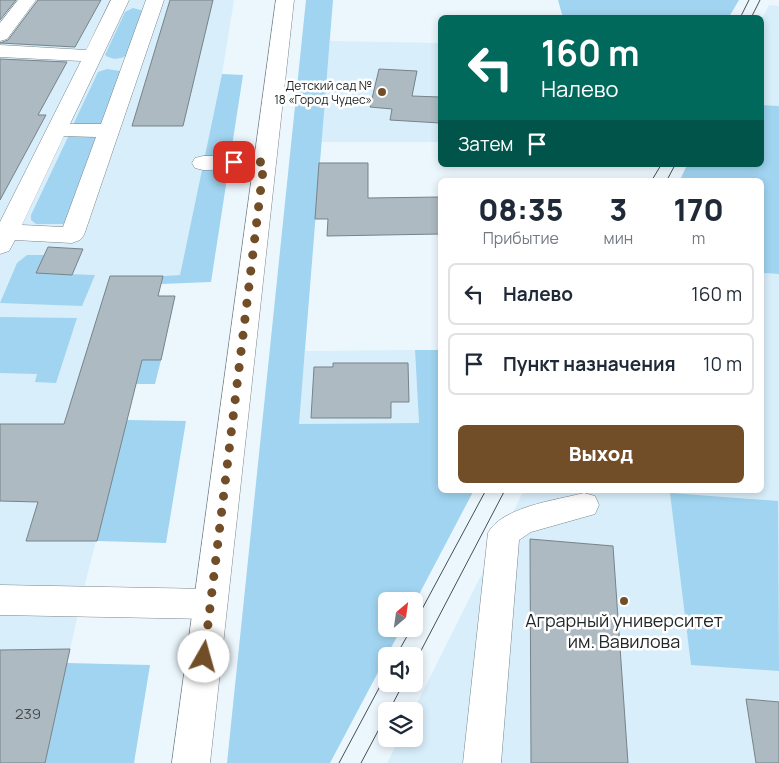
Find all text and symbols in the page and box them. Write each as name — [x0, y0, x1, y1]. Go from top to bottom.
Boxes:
text: 160 m — [541, 29, 640, 77]
icon: left — [458, 35, 523, 100]
text: Налево — [541, 74, 619, 104]
place label: Детский сад № 18 «Город Чудес» — [274, 77, 372, 108]
marker: Детский сад № 18 «Город Чудес» — [376, 86, 388, 98]
icon: arrive — [523, 130, 551, 158]
text: Затем — [458, 131, 513, 157]
pin — [213, 141, 255, 183]
icon: arrive — [220, 148, 248, 176]
text: 08:35 — [478, 189, 563, 230]
text: 3 — [610, 189, 627, 230]
text: 170 — [674, 189, 724, 230]
text: Прибытие — [483, 227, 559, 249]
text: мин — [604, 227, 633, 249]
text: m — [692, 227, 705, 249]
icon: left — [460, 280, 488, 308]
text: Налево — [503, 281, 573, 307]
text: 160 m — [691, 281, 742, 307]
icon: arrive — [460, 350, 488, 378]
text: Пункт назначения — [503, 351, 676, 377]
text: 10 m — [703, 351, 742, 377]
button: Выход — [458, 425, 744, 483]
north arrow — [378, 592, 422, 638]
map controls — [378, 592, 423, 747]
marker: Аграрный университет им. Вавилова — [618, 595, 630, 607]
place label: Аграрный университет им. Вавилова — [525, 608, 723, 653]
position arrow — [177, 630, 229, 682]
button: sound — [378, 647, 423, 692]
button: layers — [378, 702, 423, 747]
house number: 239 — [15, 703, 41, 724]

